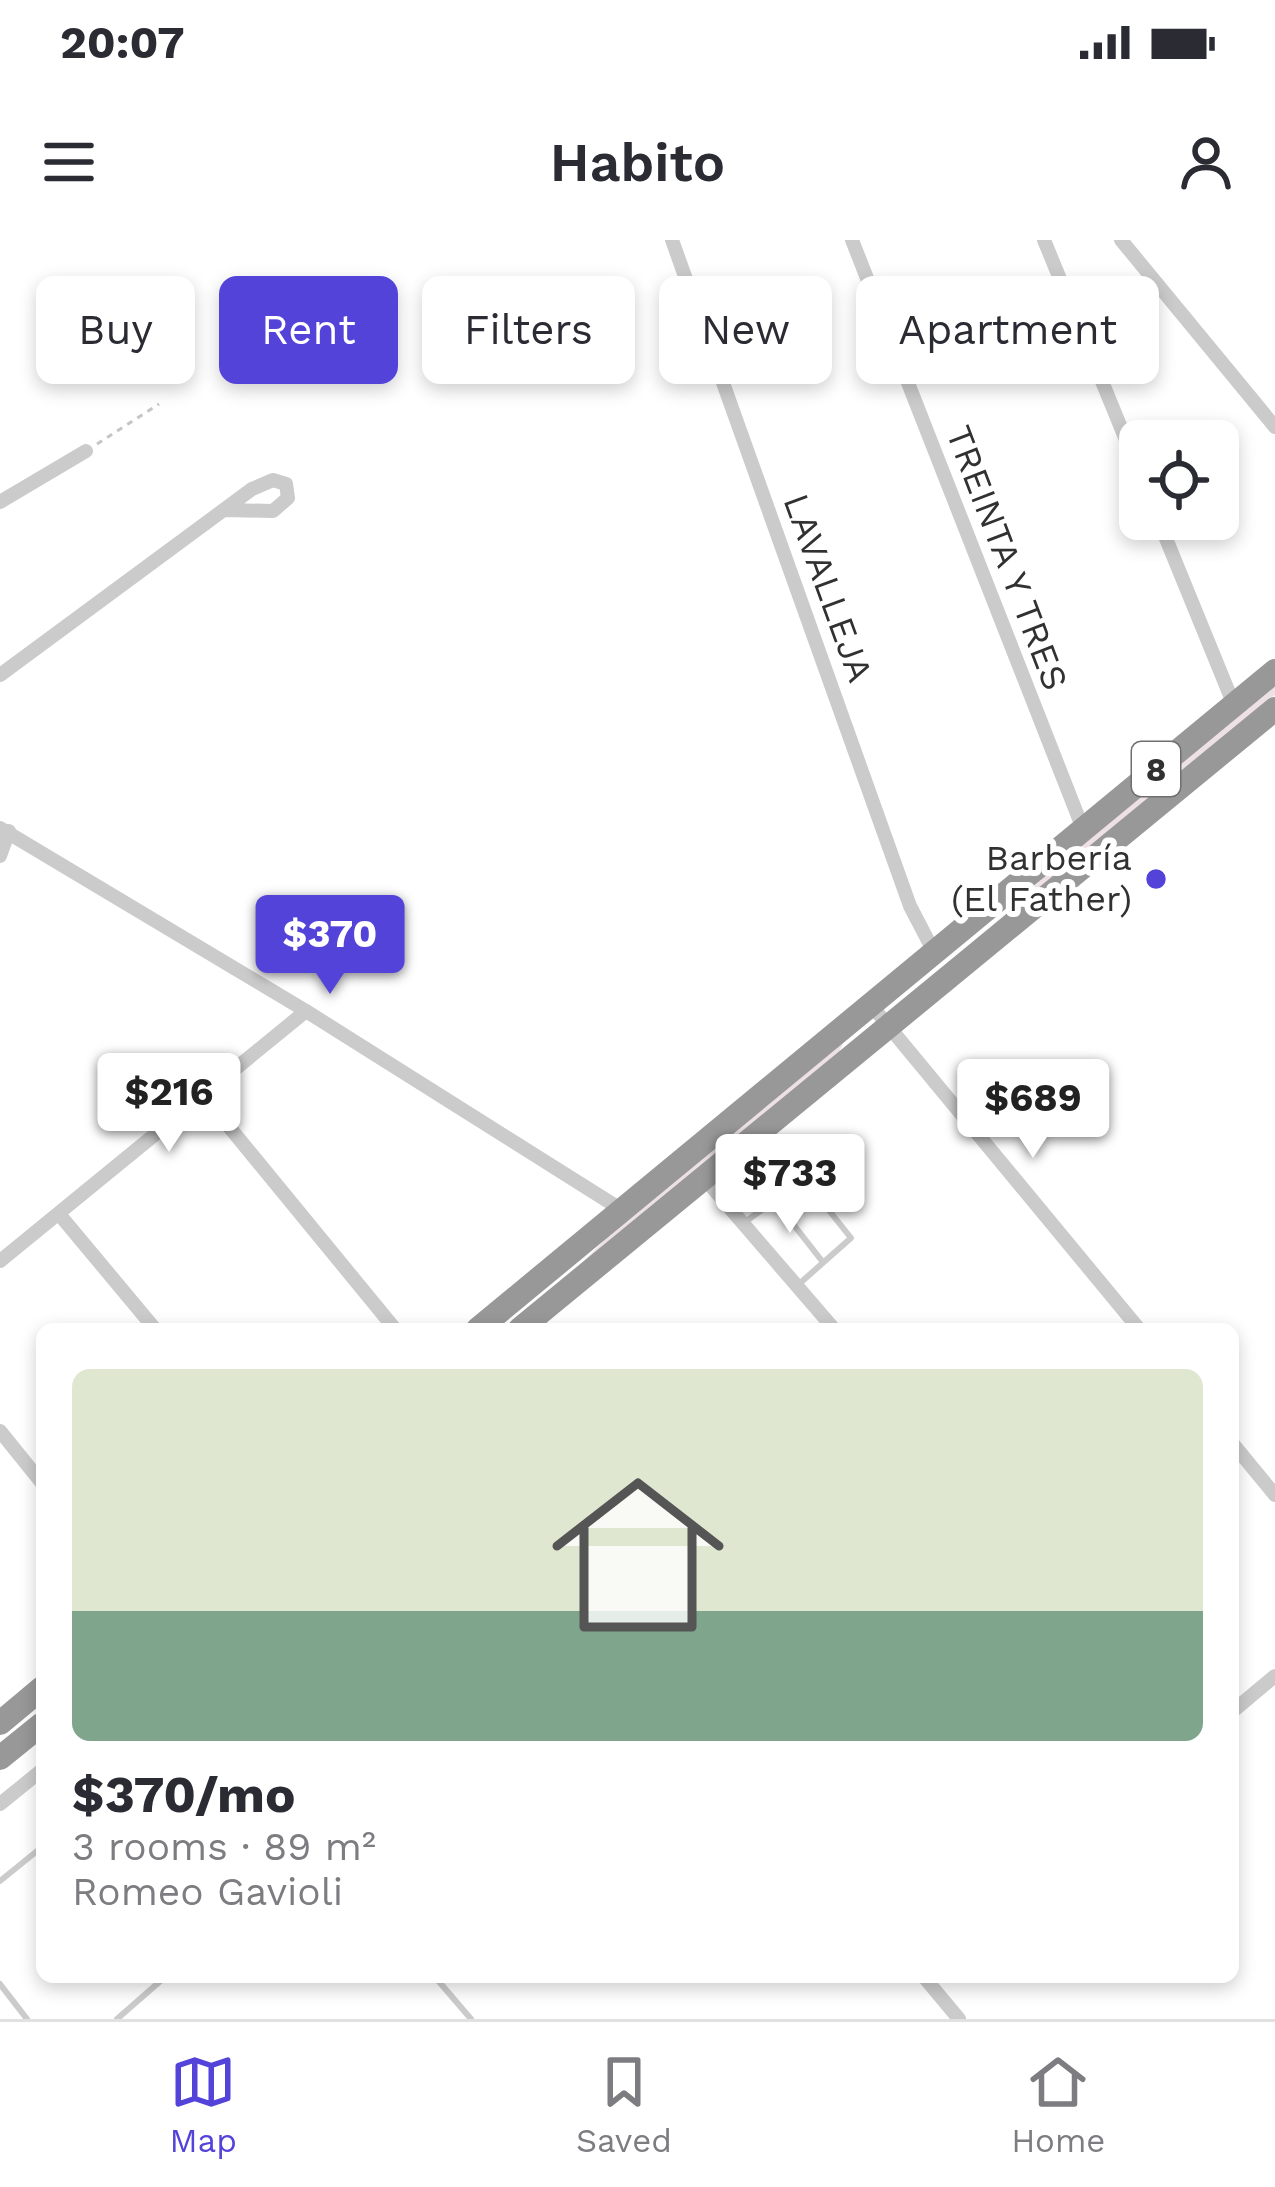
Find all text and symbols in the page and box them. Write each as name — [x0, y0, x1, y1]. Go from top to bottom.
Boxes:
text: 20:07 — [60, 16, 185, 69]
icon: menu — [36, 129, 102, 195]
icon: person — [1173, 129, 1239, 195]
text: Habito — [550, 131, 725, 194]
chip: Buy — [36, 276, 195, 384]
chip: Rent — [219, 276, 398, 384]
chip: Filters — [422, 276, 635, 384]
chip: New — [659, 276, 832, 384]
chip: Apartment — [856, 276, 1159, 384]
street label: TREINTA Y TRES — [937, 420, 1077, 696]
map controls — [1119, 420, 1239, 540]
button: locate — [1119, 420, 1239, 540]
street label: LAVALLEJA — [775, 488, 881, 688]
road number: 8 — [1132, 742, 1180, 796]
place label: Barbería (El Father) — [951, 837, 1132, 920]
marker: Barbería (El Father) — [1143, 866, 1169, 892]
pin: $370 — [259, 895, 401, 997]
text: $370 — [283, 911, 377, 956]
pin: $216 — [98, 1053, 240, 1155]
pin: $689 — [962, 1059, 1104, 1161]
text: $216 — [124, 1069, 214, 1114]
text: $689 — [984, 1075, 1082, 1120]
pin: $733 — [719, 1134, 861, 1236]
text: $733 — [743, 1150, 837, 1195]
icon: home — [530, 1447, 746, 1663]
text: $370/mo — [72, 1765, 296, 1824]
text: 3 rooms · 89 m² — [72, 1824, 376, 1869]
text: Romeo Gavioli — [72, 1869, 343, 1914]
tab: Map — [170, 2049, 237, 2160]
tab: Saved — [576, 2049, 672, 2160]
tab: Home — [1011, 2049, 1105, 2160]

